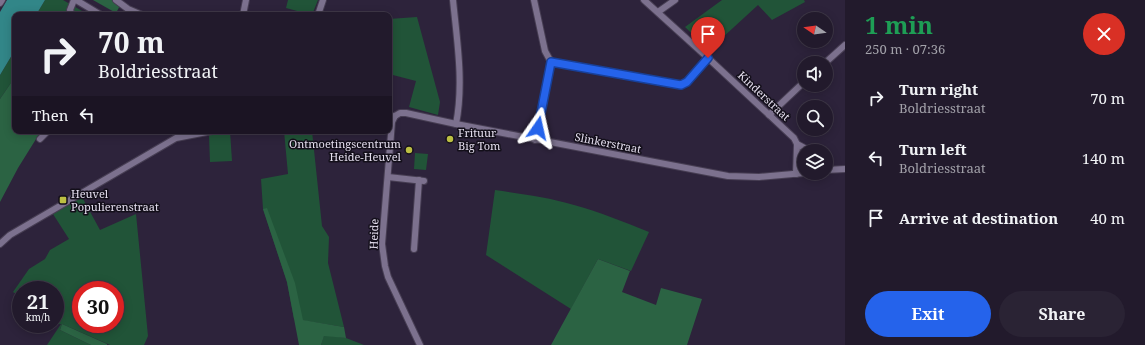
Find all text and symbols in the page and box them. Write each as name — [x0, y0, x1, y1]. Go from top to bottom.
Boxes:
text: 1 min — [865, 8, 933, 41]
north arrow — [797, 12, 833, 48]
map controls — [797, 12, 833, 180]
button: close — [1083, 13, 1125, 55]
pin — [691, 17, 725, 58]
text: 70 m — [98, 23, 165, 61]
icon: arrive — [697, 23, 719, 45]
icon: right — [32, 28, 84, 80]
text: 250 m · 07:36 — [865, 40, 945, 58]
button: sound — [797, 56, 833, 92]
text: Boldriesstraat — [98, 59, 218, 83]
street label: Kinderstraat — [735, 68, 794, 124]
text: Turn right — [899, 79, 978, 99]
icon: right — [865, 87, 887, 109]
text: 70 m — [1090, 88, 1125, 108]
text: Boldriesstraat — [899, 99, 986, 117]
button: search — [797, 100, 833, 136]
icon: left — [76, 104, 98, 126]
text: Then — [32, 105, 68, 125]
position arrow — [517, 107, 559, 149]
place label: Frituur Big Tom — [458, 125, 501, 153]
street label: Slinkerstraat — [574, 129, 643, 156]
marker: Frituur Big Tom — [445, 134, 455, 144]
place label: Ontmoetingscentrum Heide-Heuvel — [289, 136, 402, 164]
text: Turn left — [899, 139, 967, 159]
button: layers — [797, 144, 833, 180]
marker: Ontmoetingscentrum Heide-Heuvel — [404, 145, 414, 155]
icon: left — [865, 147, 887, 169]
text: 140 m — [1082, 148, 1125, 168]
text: Boldriesstraat — [899, 159, 986, 177]
place label: Heuvel Populierenstraat — [71, 186, 159, 214]
marker: Heuvel Populierenstraat — [58, 195, 68, 205]
icon: arrive — [865, 207, 887, 229]
text: Arrive at destination — [899, 208, 1058, 228]
text: 40 m — [1090, 208, 1125, 228]
street label: Heide — [365, 218, 382, 250]
speed limit sign: 30 — [72, 281, 124, 333]
text: 21 — [27, 288, 49, 315]
button: Exit — [865, 291, 991, 337]
button: Share — [999, 291, 1125, 337]
text: km/h — [26, 310, 50, 324]

